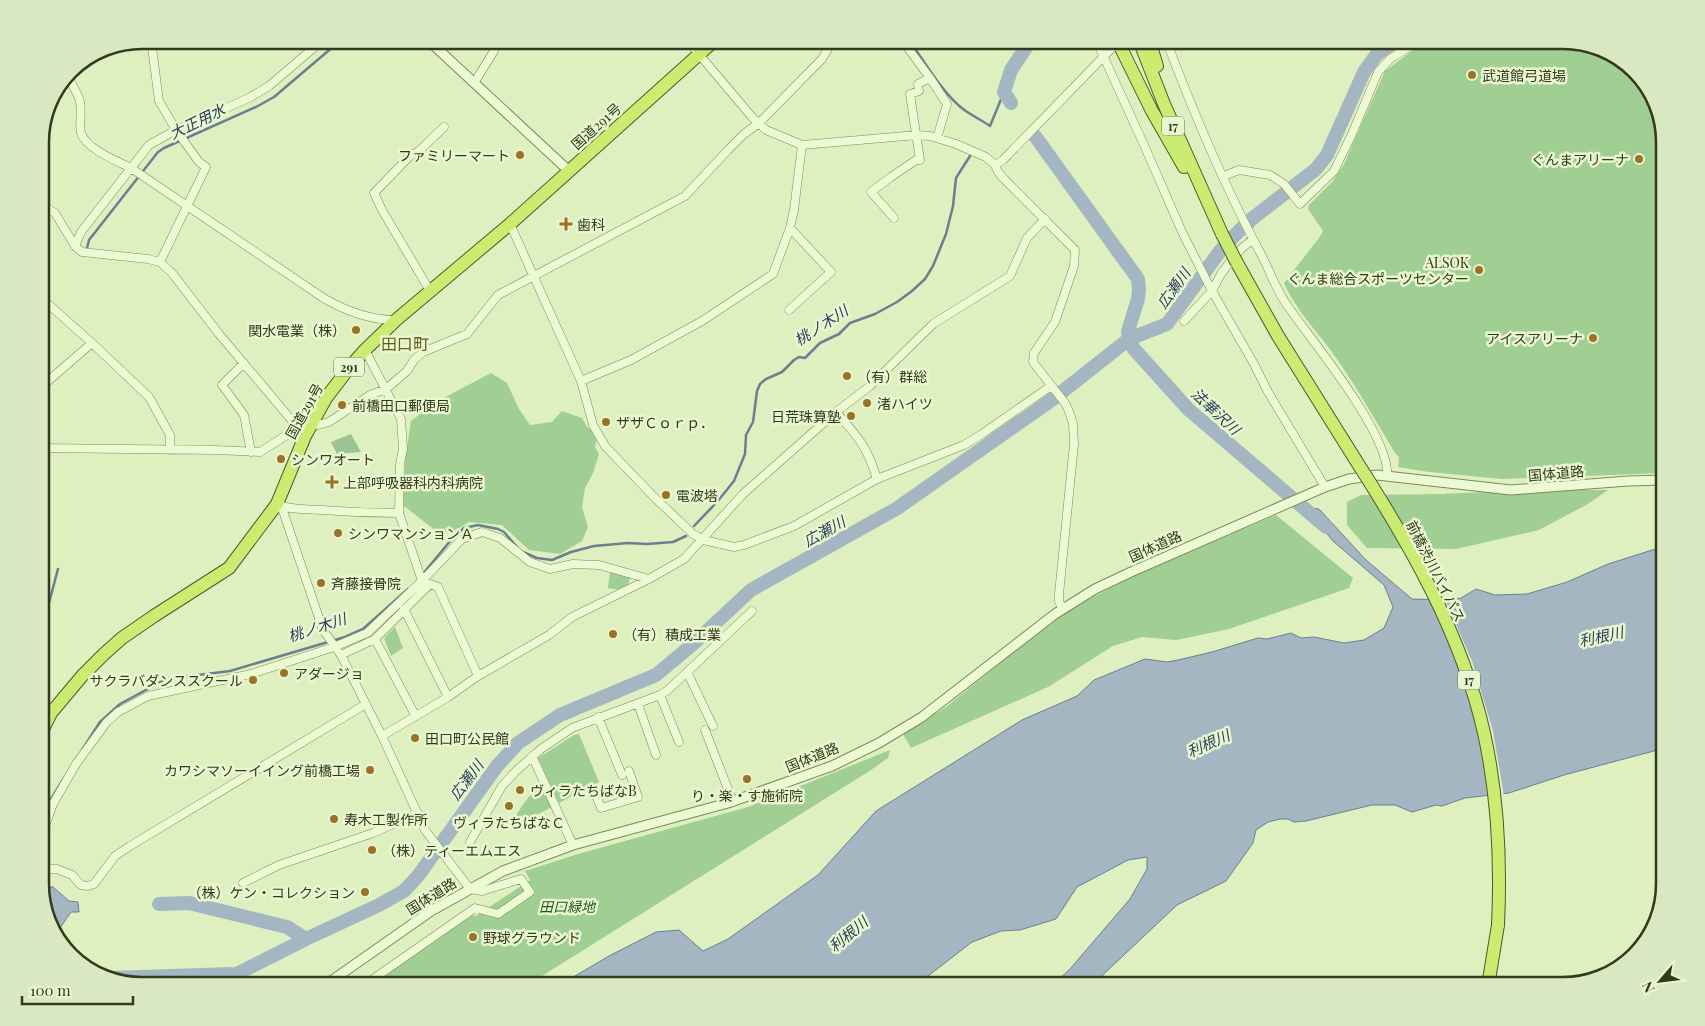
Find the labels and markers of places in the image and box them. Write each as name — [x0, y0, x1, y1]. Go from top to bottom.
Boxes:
place label: 武道館弓道場 — [1482, 66, 1566, 85]
marker: 武道館弓道場 — [1466, 69, 1478, 81]
place label: ファミリーマート — [398, 146, 510, 165]
marker: ファミリーマート — [514, 149, 526, 161]
place label: ぐんまアリーナ — [1531, 150, 1629, 169]
marker: ぐんまアリーナ — [1633, 153, 1645, 165]
place label: 歯科 — [577, 215, 605, 234]
marker: 歯科 — [559, 217, 573, 231]
place label: ALSOK ぐんま総合スポーツセンター — [1287, 253, 1470, 288]
marker: ALSOK ぐんま総合スポーツセンター — [1473, 264, 1485, 276]
place label: 関水電業（株） — [248, 321, 346, 340]
marker: 関水電業（株） — [350, 324, 362, 336]
place label: アイスアリーナ — [1486, 329, 1583, 348]
marker: アイスアリーナ — [1587, 332, 1599, 344]
place label: （有）群総 — [857, 367, 927, 386]
marker: （有）群総 — [841, 370, 853, 382]
place label: 渚ハイツ — [877, 394, 933, 413]
place label: 前橋田口郵便局 — [352, 396, 450, 415]
marker: 渚ハイツ — [861, 397, 873, 409]
marker: 前橋田口郵便局 — [336, 399, 348, 411]
place label: 日荒珠算塾 — [771, 407, 841, 426]
marker: 日荒珠算塾 — [845, 410, 857, 422]
place label: ザザＣｏｒｐ． — [616, 413, 714, 432]
marker: ザザＣｏｒｐ． — [600, 416, 612, 428]
place label: シンワオート — [291, 450, 375, 469]
marker: シンワオート — [275, 453, 287, 465]
place label: 上部呼吸器科内科病院 — [343, 473, 483, 492]
marker: 上部呼吸器科内科病院 — [325, 475, 339, 489]
place label: 電波塔 — [676, 486, 718, 505]
marker: 電波塔 — [660, 489, 672, 501]
place label: シンワマンションＡ — [348, 524, 474, 543]
marker: シンワマンションＡ — [332, 527, 344, 539]
place label: 斉藤接骨院 — [331, 574, 401, 593]
marker: 斉藤接骨院 — [315, 577, 327, 589]
place label: （有）積成工業 — [623, 625, 721, 644]
marker: （有）積成工業 — [607, 628, 619, 640]
place label: アダージョ — [294, 664, 364, 683]
marker: アダージョ — [278, 667, 290, 679]
place label: サクラバダンススクール — [89, 671, 243, 690]
marker: サクラバダンススクール — [247, 674, 259, 686]
place label: 田口町公民館 — [425, 729, 509, 748]
marker: 田口町公民館 — [409, 732, 421, 744]
place label: カワシマソーイイング前橋工場 — [164, 761, 360, 780]
marker: カワシマソーイイング前橋工場 — [364, 764, 376, 776]
marker: り・楽・す施術院 — [741, 773, 753, 785]
place label: ヴィラたちばなB — [530, 781, 637, 800]
marker: ヴィラたちばなB — [514, 784, 526, 796]
place label: り・楽・す施術院 — [691, 786, 803, 805]
marker: ヴィラたちばなＣ — [503, 800, 515, 812]
place label: 寿木工製作所 — [344, 810, 428, 829]
marker: 寿木工製作所 — [328, 813, 340, 825]
place label: ヴィラたちばなＣ — [453, 813, 565, 832]
place label: （株）ティーエムエス — [382, 841, 521, 860]
marker: （株）ティーエムエス — [366, 844, 378, 856]
place label: （株）ケン・コレクション — [187, 883, 355, 902]
marker: （株）ケン・コレクション — [359, 886, 371, 898]
place label: 野球グラウンド — [483, 928, 581, 947]
marker: 野球グラウンド — [467, 931, 479, 943]

